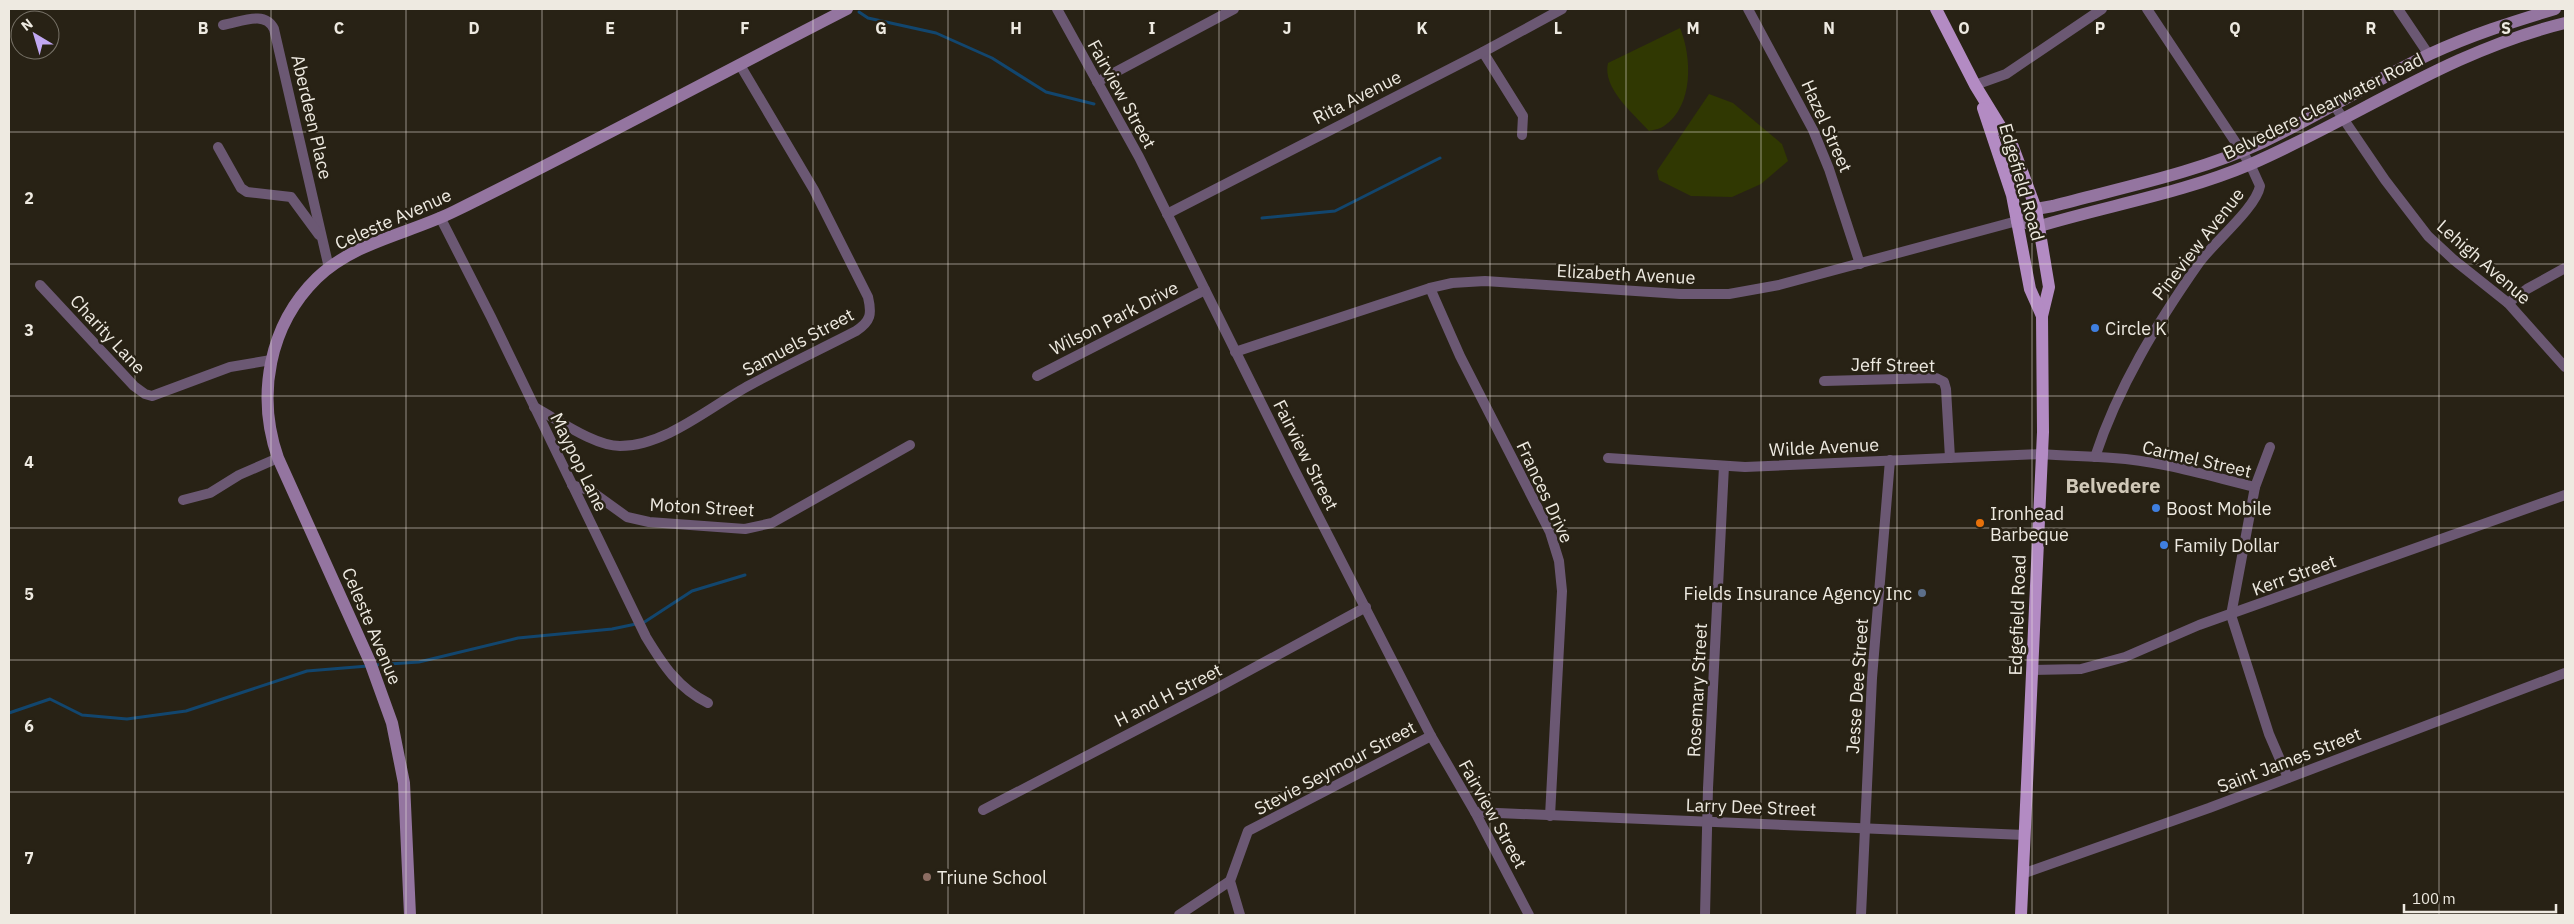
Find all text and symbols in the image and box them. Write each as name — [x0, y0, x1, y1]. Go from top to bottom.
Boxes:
north arrow — [10, 10, 60, 60]
text: N — [17, 15, 37, 35]
text: B — [198, 18, 209, 38]
text: C — [334, 18, 344, 38]
text: D — [468, 18, 480, 38]
text: E — [605, 18, 615, 38]
text: F — [740, 18, 750, 38]
text: G — [875, 18, 887, 38]
text: H — [1010, 18, 1022, 38]
text: I — [1149, 18, 1156, 38]
text: J — [1283, 18, 1291, 38]
text: K — [1416, 18, 1428, 38]
text: L — [1554, 18, 1562, 38]
text: M — [1686, 18, 1700, 38]
text: N — [1823, 18, 1835, 38]
text: O — [1958, 18, 1970, 38]
text: P — [2095, 18, 2105, 38]
text: Q — [2229, 18, 2241, 38]
text: R — [2366, 18, 2377, 38]
text: S — [2501, 18, 2511, 38]
street label: Fairview Street — [1083, 36, 1161, 152]
street label: Belvedere Clearwater Road — [2219, 47, 2427, 165]
street label: Aberdeen Place — [286, 52, 338, 182]
street label: Rita Avenue — [1309, 65, 1405, 129]
street label: Hazel Street — [1796, 76, 1858, 176]
street label: Edgefield Road — [1994, 121, 2050, 243]
street label: Celeste Avenue — [331, 183, 455, 255]
street label: Pineview Avenue — [2147, 183, 2249, 305]
text: 2 — [24, 188, 34, 208]
street label: Lehigh Avenue — [2432, 215, 2536, 309]
street label: Elizabeth Avenue — [1556, 259, 1696, 289]
street label: Wilson Park Drive — [1046, 276, 1182, 360]
street label: Charity Lane — [65, 289, 151, 379]
street label: Samuels Street — [738, 303, 858, 381]
place label: Circle K — [2105, 317, 2167, 340]
text: 3 — [24, 320, 34, 340]
marker: Circle K — [2089, 322, 2101, 334]
street label: Jeff Street — [1851, 353, 1935, 377]
street label: Fairview Street — [1268, 396, 1344, 514]
street label: Maypop Lane — [545, 409, 613, 515]
street label: Wilde Avenue — [1768, 433, 1880, 461]
street label: Carmel Street — [2140, 435, 2254, 483]
street label: Frances Drive — [1511, 437, 1579, 547]
text: 4 — [24, 452, 34, 472]
district label: Belvedere — [2066, 472, 2160, 499]
street label: Moton Street — [649, 493, 755, 521]
place label: Boost Mobile — [2166, 497, 2272, 520]
place label: Ironhead Barbeque — [1990, 502, 2069, 546]
marker: Boost Mobile — [2150, 502, 2162, 514]
marker: Ironhead Barbeque — [1974, 517, 1986, 529]
place label: Family Dollar — [2174, 534, 2280, 557]
marker: Family Dollar — [2158, 539, 2170, 551]
street label: Kerr Street — [2249, 549, 2339, 601]
street label: Edgefield Road — [2003, 554, 2031, 676]
street label: Celeste Avenue — [337, 564, 407, 688]
place label: Fields Insurance Agency Inc — [1684, 582, 1912, 605]
text: 5 — [24, 584, 34, 604]
marker: Fields Insurance Agency Inc — [1916, 587, 1928, 599]
street label: Jesse Dee Street — [1841, 617, 1873, 755]
street label: Rosemary Street — [1682, 622, 1712, 758]
street label: H and H Street — [1110, 658, 1226, 732]
text: 6 — [24, 716, 34, 736]
street label: Stevie Seymour Street — [1250, 716, 1420, 820]
street label: Saint James Street — [2214, 722, 2364, 798]
street label: Fairview Street — [1454, 756, 1532, 872]
street label: Larry Dee Street — [1685, 793, 1817, 821]
text: 7 — [24, 848, 34, 868]
place label: Triune School — [937, 866, 1047, 889]
marker: Triune School — [921, 871, 933, 883]
scale bar — [2404, 882, 2556, 914]
text: 100 m — [2412, 889, 2456, 908]

